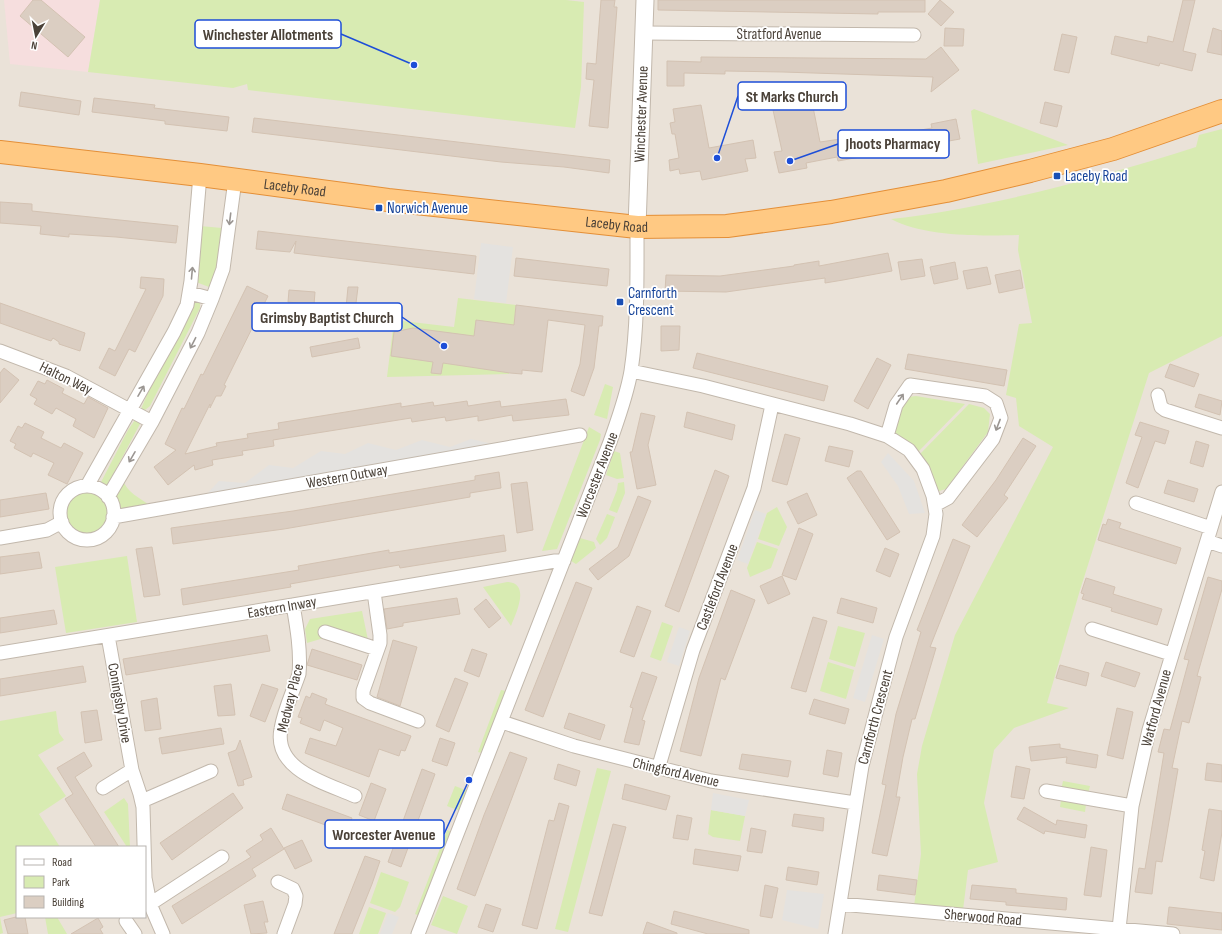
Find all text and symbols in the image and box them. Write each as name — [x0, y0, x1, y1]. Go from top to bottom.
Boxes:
north arrow — [16, 16, 56, 56]
callout: Winchester Allotments — [195, 20, 341, 48]
street label: Stratford Avenue — [736, 25, 822, 44]
text: Winchester Allotments — [203, 26, 333, 45]
text: N — [30, 38, 38, 52]
street label: Winchester Avenue — [630, 65, 653, 163]
callout: St Marks Church — [738, 82, 846, 110]
text: St Marks Church — [746, 88, 838, 107]
callout: Jhoots Pharmacy — [838, 130, 949, 158]
text: Jhoots Pharmacy — [845, 135, 941, 154]
place label: Laceby Road — [1065, 167, 1128, 186]
marker: Laceby Road — [1052, 171, 1062, 181]
street label: Laceby Road — [262, 175, 327, 202]
place label: Norwich Avenue — [387, 199, 468, 218]
marker: Norwich Avenue — [374, 203, 384, 213]
one-way arrow — [226, 212, 234, 225]
street label: Laceby Road — [584, 212, 648, 237]
one-way arrow — [188, 267, 196, 280]
place label: Carnforth Crescent — [628, 284, 677, 320]
marker: Carnforth Crescent — [615, 297, 625, 307]
callout: Grimsby Baptist Church — [252, 303, 402, 331]
text: Grimsby Baptist Church — [260, 309, 394, 328]
one-way arrow — [189, 336, 196, 348]
street label: Halton Way — [36, 358, 96, 399]
one-way arrow — [137, 385, 145, 397]
one-way arrow — [896, 394, 904, 405]
one-way arrow — [994, 419, 1002, 431]
street label: Worcester Avenue — [572, 429, 623, 521]
one-way arrow — [127, 451, 135, 463]
street label: Western Outway — [305, 460, 390, 493]
street label: Castleford Avenue — [692, 541, 743, 633]
street label: Eastern Inway — [246, 592, 318, 623]
street label: Coningsby Drive — [103, 662, 136, 745]
street label: Medway Place — [273, 662, 308, 734]
street label: Carnforth Crescent — [854, 667, 897, 767]
street label: Watford Avenue — [1137, 667, 1176, 749]
street label: Chingford Avenue — [631, 753, 721, 792]
callout: Worcester Avenue — [325, 820, 444, 848]
text: Worcester Avenue — [332, 826, 436, 845]
legend — [16, 846, 146, 918]
text: Road — [52, 855, 72, 870]
text: Park — [52, 875, 70, 890]
text: Building — [52, 895, 84, 910]
street label: Sherwood Road — [943, 905, 1023, 930]

